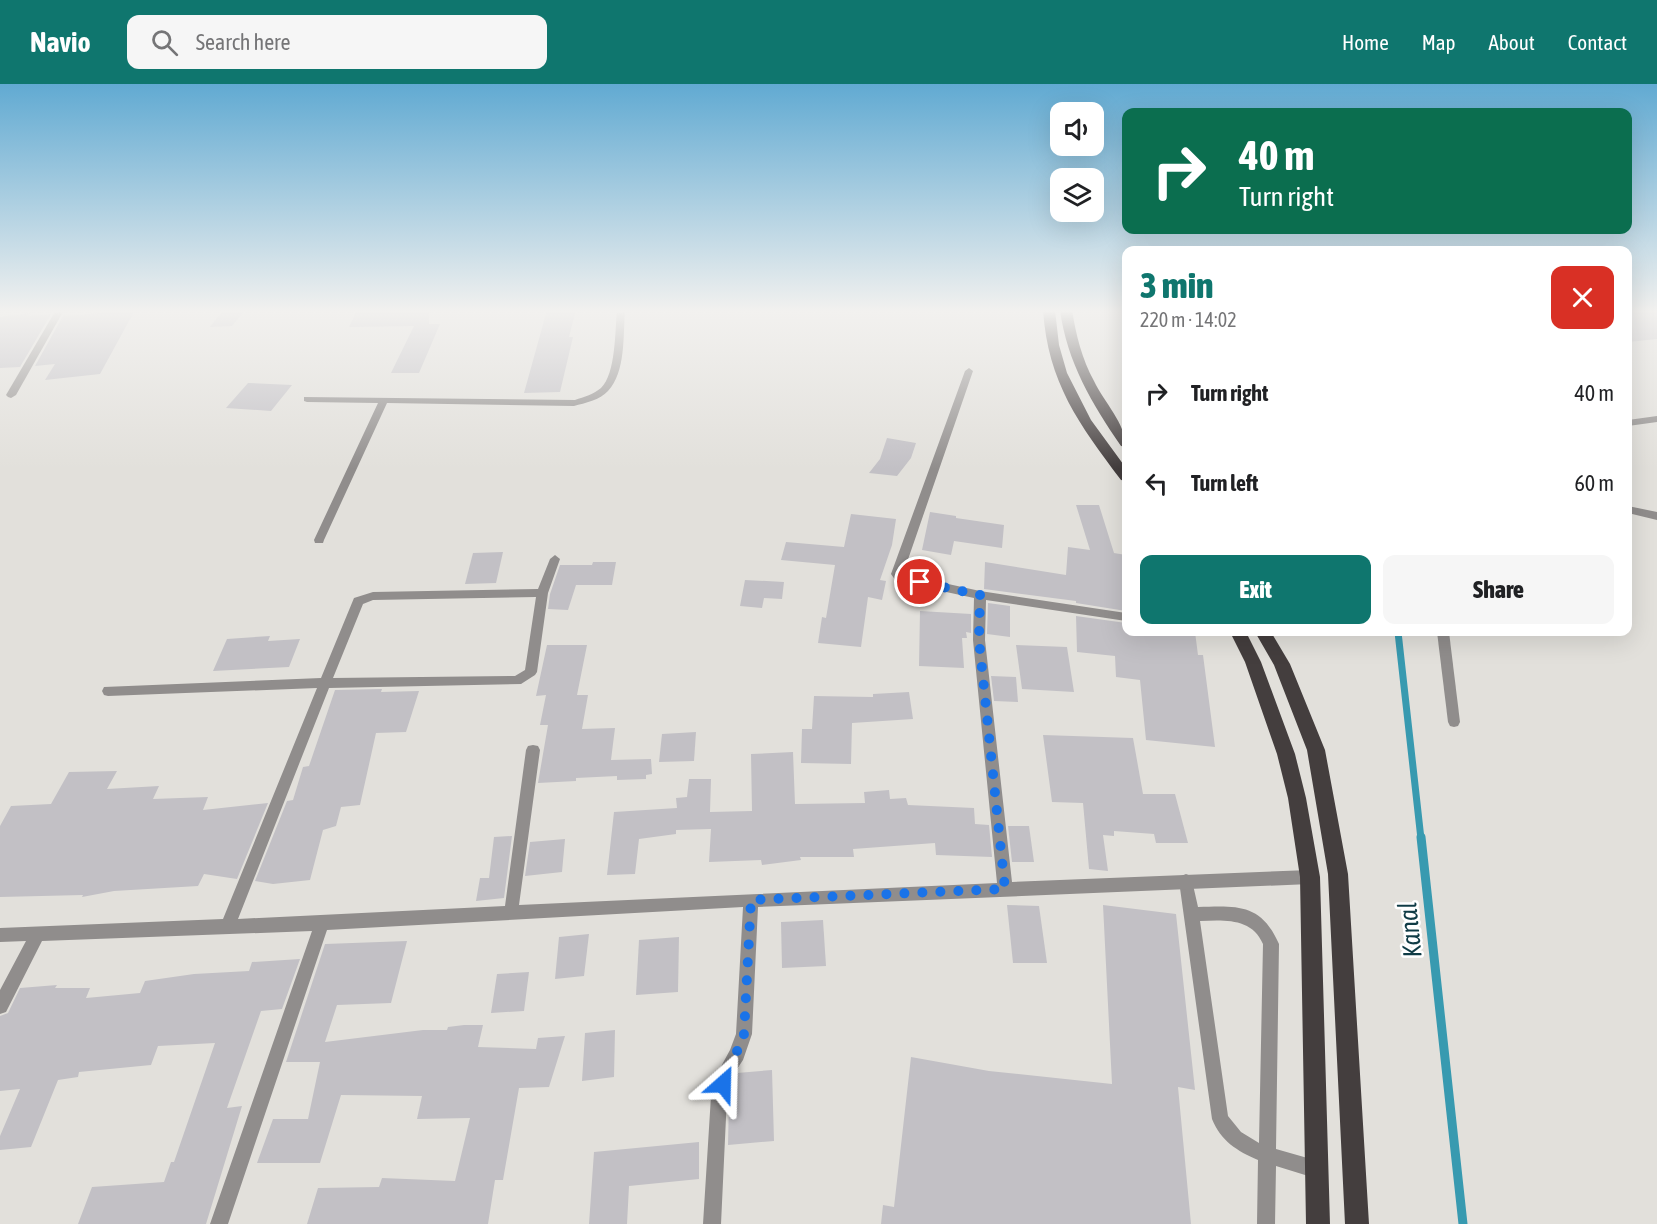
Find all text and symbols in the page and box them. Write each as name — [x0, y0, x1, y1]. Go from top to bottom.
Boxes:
search box — [127, 15, 547, 69]
text: Navio — [30, 26, 91, 58]
icon: search — [148, 26, 181, 59]
text: Search here — [196, 29, 291, 55]
text: Home — [1342, 30, 1389, 54]
text: Map — [1422, 30, 1456, 54]
text: About — [1489, 30, 1535, 54]
text: Contact — [1568, 30, 1627, 54]
map controls — [1050, 102, 1104, 222]
button: sound — [1050, 102, 1104, 156]
text: 40 m — [1239, 131, 1314, 179]
icon: right — [1140, 132, 1218, 210]
button: layers — [1050, 168, 1104, 222]
text: Turn right — [1239, 181, 1334, 212]
text: 3 min — [1140, 264, 1214, 306]
button: close — [1551, 266, 1614, 329]
text: 220 m · 14:02 — [1140, 308, 1237, 331]
icon: right — [1140, 377, 1173, 410]
text: Turn right — [1191, 380, 1268, 406]
text: 40 m — [1574, 380, 1614, 406]
icon: left — [1140, 467, 1173, 500]
text: Turn left — [1191, 470, 1258, 496]
text: 60 m — [1574, 470, 1614, 496]
button: Exit — [1140, 555, 1371, 624]
button: Share — [1383, 555, 1614, 624]
pin — [894, 556, 945, 607]
icon: arrive — [903, 565, 936, 598]
water label: Kanal — [1392, 901, 1428, 959]
position arrow — [691, 1052, 755, 1116]

